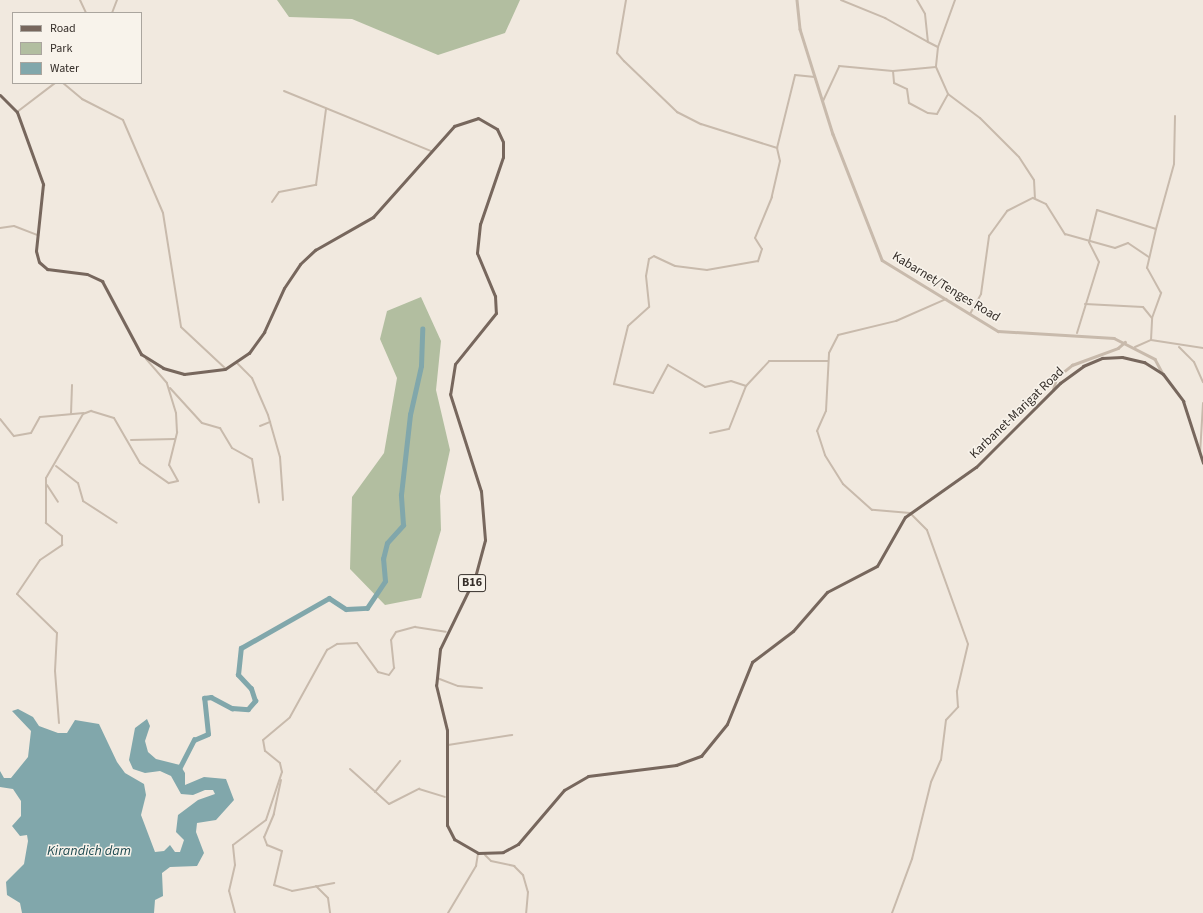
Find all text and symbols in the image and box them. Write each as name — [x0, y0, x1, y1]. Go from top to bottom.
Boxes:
legend — [12, 12, 142, 84]
text: Road — [50, 20, 76, 37]
text: Park — [50, 40, 72, 57]
text: Water — [50, 60, 79, 77]
street label: Kabarnet/Tenges Road — [889, 249, 1003, 325]
street label: Karbanet-Marigat Road — [967, 364, 1067, 462]
road number: B16 — [458, 573, 486, 593]
water label: Kirandich dam — [47, 843, 131, 859]

